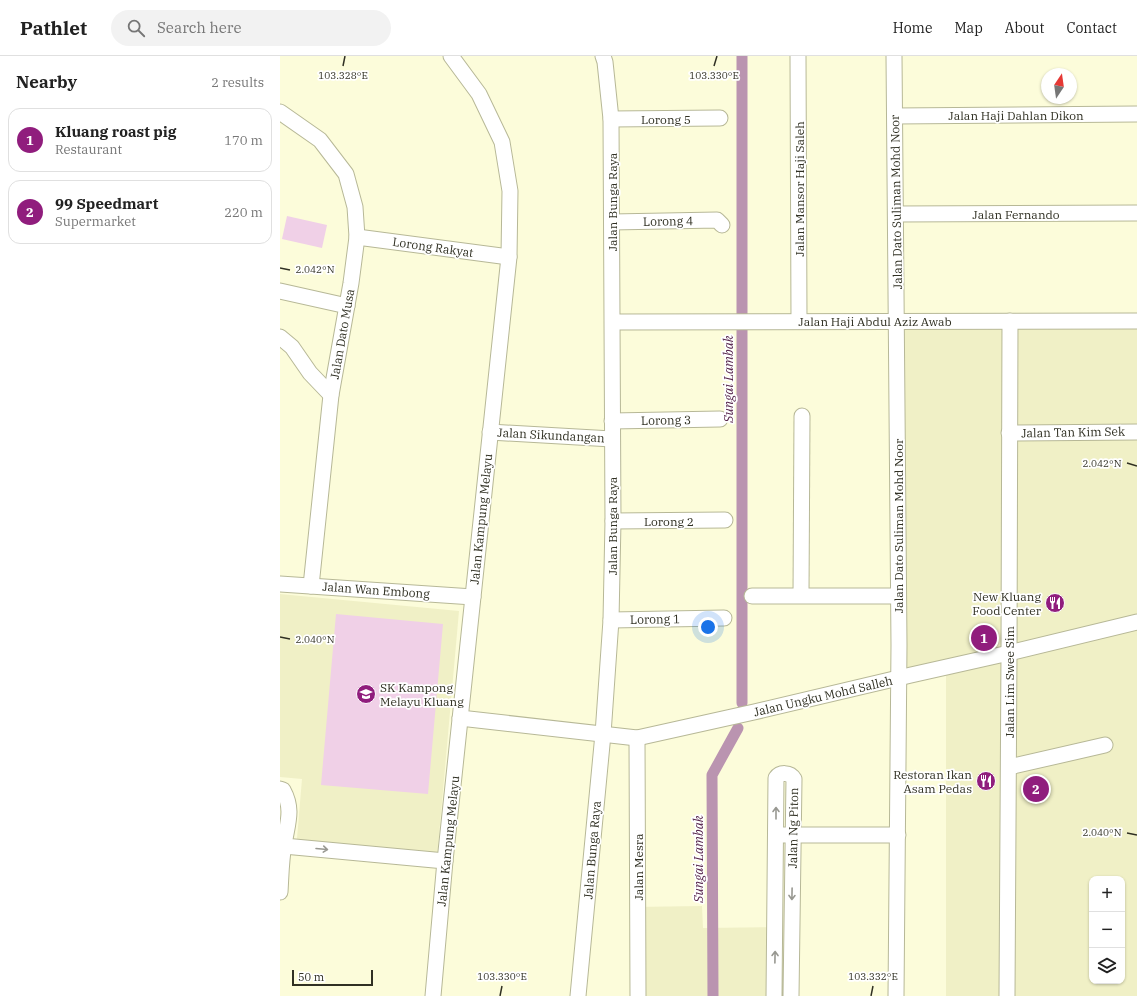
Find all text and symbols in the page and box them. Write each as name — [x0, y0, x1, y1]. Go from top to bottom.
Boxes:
search box — [111, 10, 391, 46]
text: Pathlet — [20, 16, 87, 40]
icon: search — [125, 17, 147, 39]
text: Search here — [157, 18, 242, 37]
text: Home — [893, 19, 932, 37]
text: Map — [954, 19, 983, 37]
text: About — [1005, 19, 1044, 37]
text: Contact — [1066, 19, 1117, 37]
north arrow — [1041, 68, 1077, 104]
text: 103.328°E — [318, 69, 368, 82]
text: 103.330°E — [689, 69, 739, 82]
text: Nearby — [16, 71, 77, 93]
text: 2 results — [211, 74, 264, 91]
street label: Jalan Haji Dahlan Dikon — [948, 108, 1084, 123]
street label: Lorong 5 — [641, 112, 691, 127]
street label: Jalan Dato Suliman Mohd Noor — [887, 114, 905, 289]
street label: Jalan Mansor Haji Saleh — [792, 121, 807, 257]
text: Kluang roast pig — [55, 122, 176, 141]
text: 1 — [26, 132, 34, 149]
text: 170 m — [224, 132, 263, 149]
text: Restaurant — [55, 141, 122, 158]
street label: Jalan Bunga Raya — [605, 152, 620, 251]
text: 99 Speedmart — [55, 194, 158, 213]
text: 2 — [26, 204, 34, 221]
text: 220 m — [224, 204, 263, 221]
street label: Jalan Fernando — [972, 207, 1060, 222]
text: Supermarket — [55, 213, 136, 230]
street label: Lorong 4 — [643, 213, 693, 229]
street label: Lorong Rakyat — [392, 234, 474, 260]
text: 2.042°N — [295, 263, 335, 276]
street label: Jalan Dato Musa — [327, 287, 357, 380]
street label: Jalan Haji Abdul Aziz Awab — [798, 314, 952, 329]
water label: Sungai Lambak — [720, 335, 737, 424]
street label: Lorong 3 — [641, 412, 691, 428]
street label: Jalan Tan Kim Sek — [1021, 424, 1125, 440]
street label: Jalan Sikundangan — [497, 425, 605, 445]
street label: Jalan Dato Suliman Mohd Noor — [891, 438, 906, 613]
street label: Jalan Kampung Melayu — [467, 452, 495, 585]
text: 2.042°N — [1082, 457, 1122, 470]
street label: Jalan Bunga Raya — [605, 476, 620, 575]
street label: Lorong 2 — [644, 514, 694, 529]
street label: Jalan Wan Embong — [322, 579, 431, 601]
place label: New Kluang Food Center — [972, 589, 1042, 618]
restaurant icon: New Kluang Food Center — [1044, 592, 1066, 614]
street label: Lorong 1 — [630, 611, 680, 627]
your location — [698, 617, 718, 637]
pin: 1 — [971, 623, 997, 653]
street label: Jalan Lim Swee Sim — [1002, 625, 1017, 738]
text: 2.040°N — [295, 633, 335, 646]
street label: Jalan Ungku Mohd Salleh — [752, 673, 894, 719]
place label: SK Kampong Melayu Kluang — [380, 680, 464, 709]
school or university icon: SK Kampong Melayu Kluang — [355, 683, 377, 705]
place label: Restoran Ikan Asam Pedas — [893, 767, 972, 796]
restaurant icon: Restoran Ikan Asam Pedas — [975, 770, 997, 792]
street label: Jalan Kampung Melayu — [434, 774, 462, 907]
pin: 2 — [1023, 774, 1049, 804]
street label: Jalan Ng Piton — [785, 787, 801, 869]
street label: Jalan Bunga Raya — [580, 800, 604, 900]
one-way arrow — [772, 807, 780, 820]
water label: Sungai Lambak — [690, 815, 707, 904]
text: 2.040°N — [1082, 826, 1122, 839]
street label: Jalan Mesra — [631, 833, 646, 901]
one-way arrow — [315, 846, 328, 853]
map controls — [1089, 876, 1125, 984]
button: + — [1089, 876, 1125, 912]
one-way arrow — [788, 887, 796, 900]
button: − — [1089, 912, 1125, 948]
button: layers — [1089, 948, 1125, 984]
one-way arrow — [771, 951, 779, 964]
scale bar — [292, 968, 373, 987]
text: 50 m — [298, 970, 324, 984]
text: 103.330°E — [477, 970, 527, 983]
text: 103.332°E — [848, 970, 898, 983]

